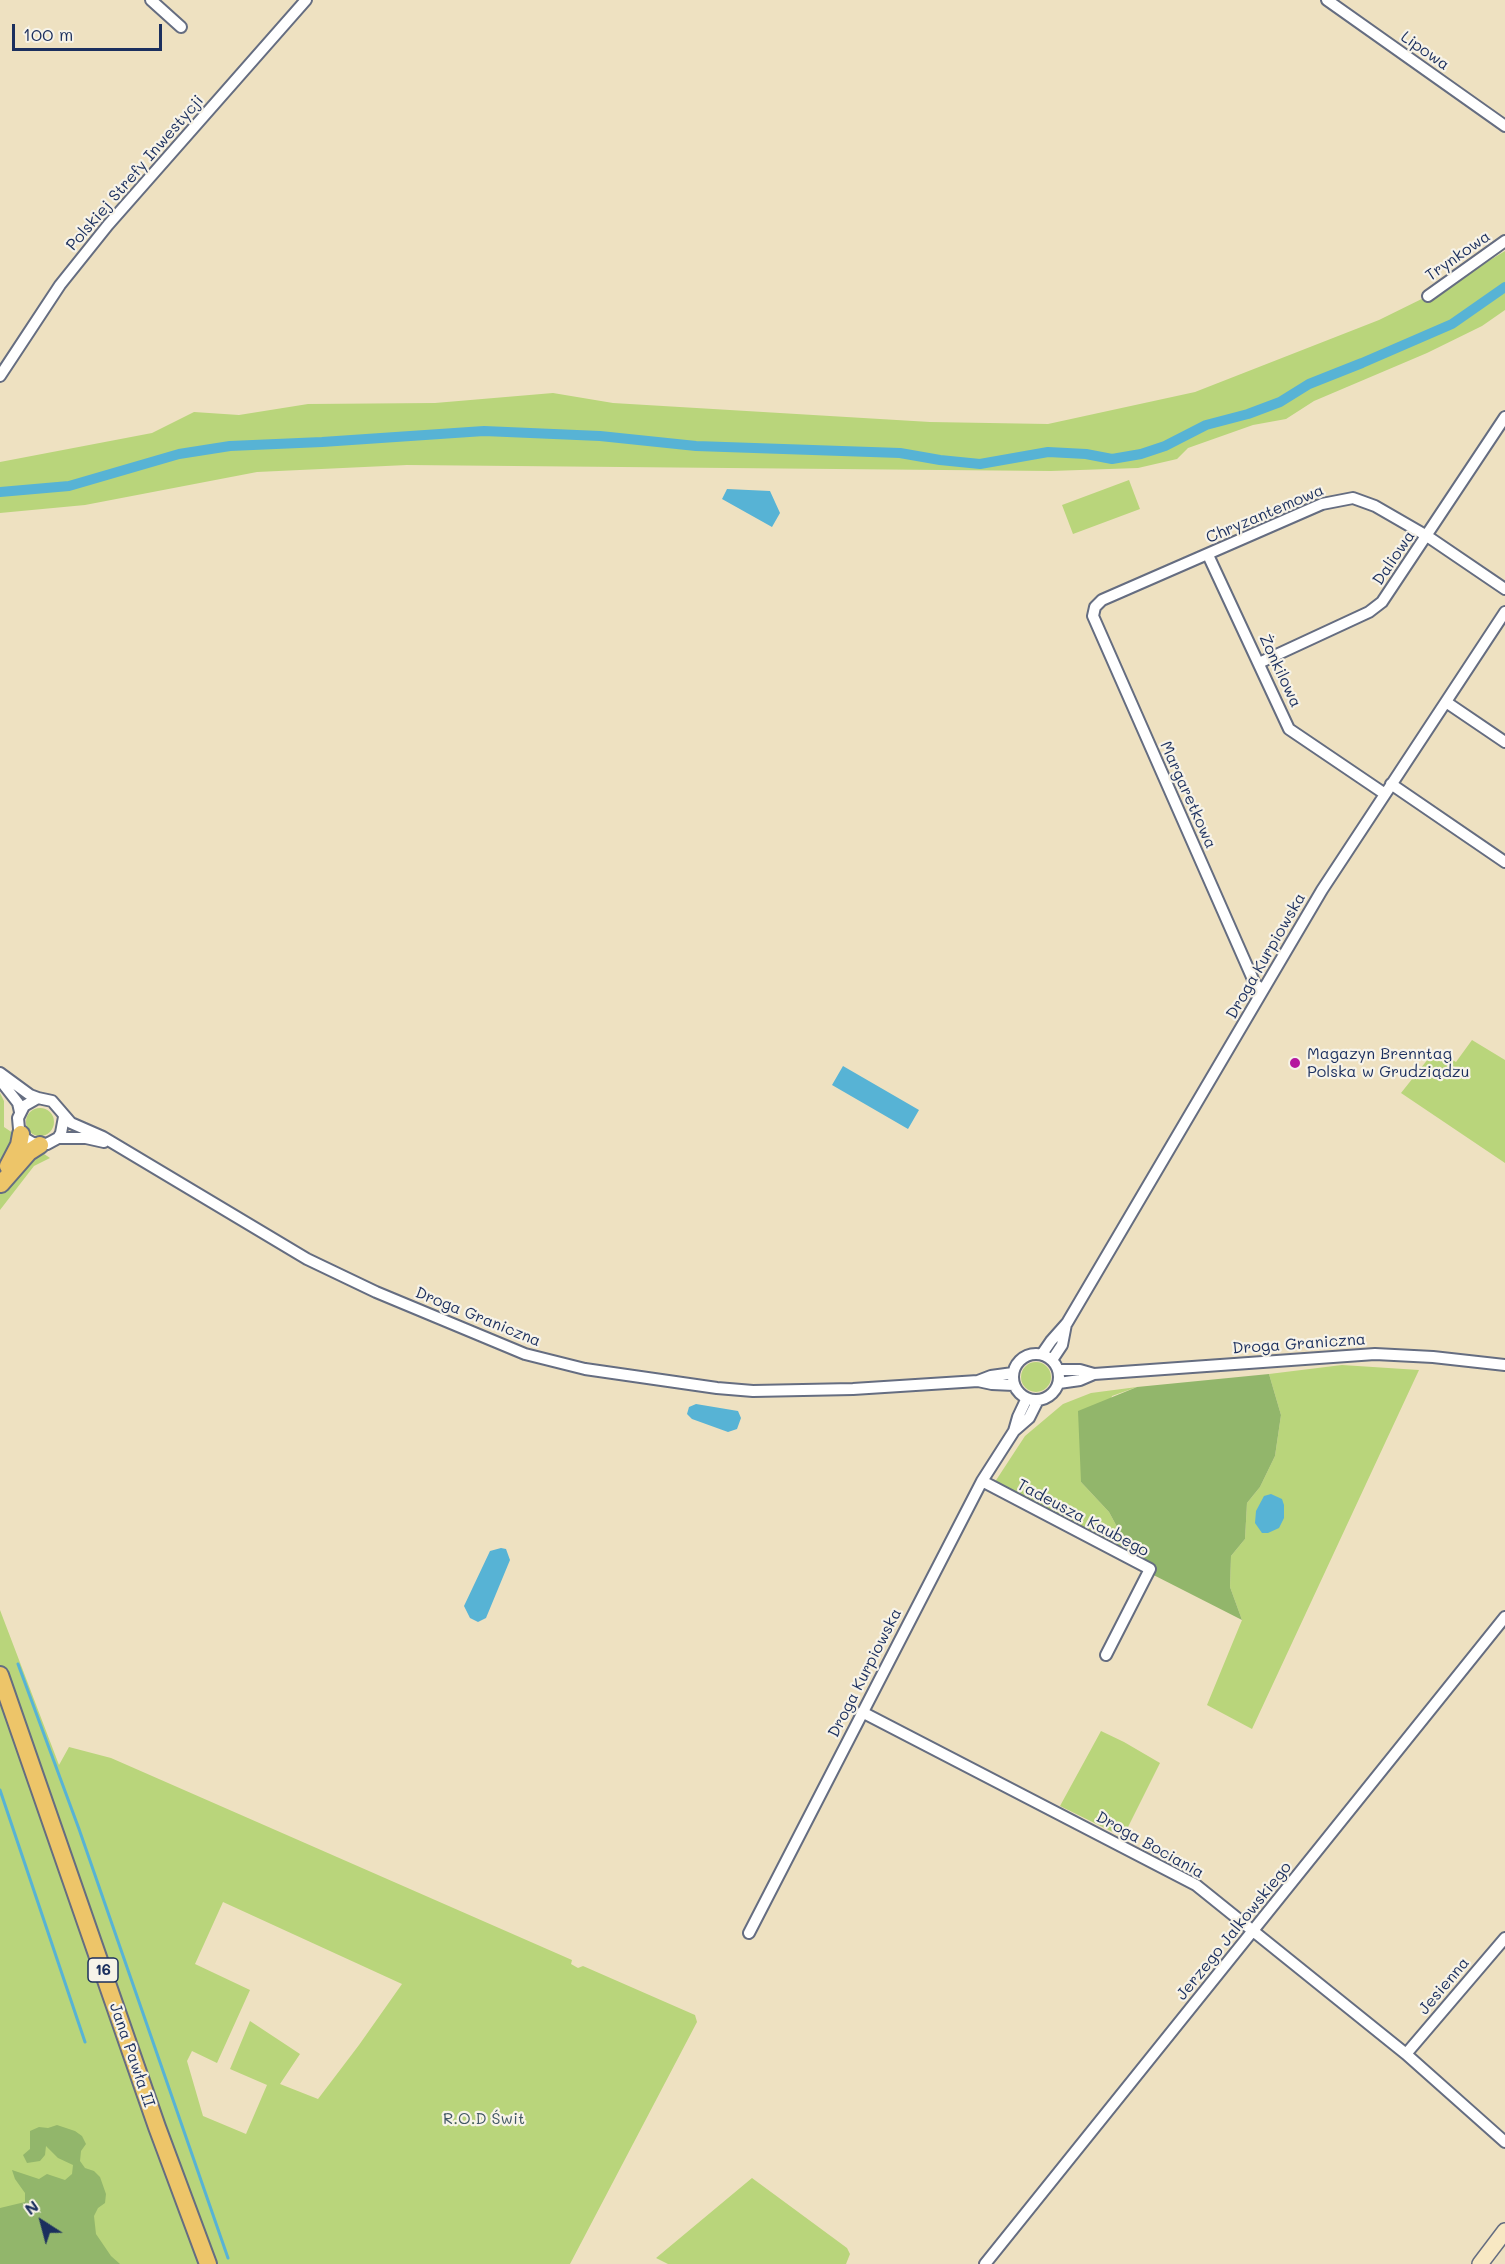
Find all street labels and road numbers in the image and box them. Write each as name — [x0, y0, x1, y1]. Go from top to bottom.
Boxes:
street label: Lipowa — [1397, 27, 1453, 75]
street label: Polskiej Strefy Inwestycji — [62, 91, 208, 255]
street label: Trynkowa — [1422, 227, 1494, 285]
street label: Chryzantemowa — [1203, 481, 1327, 547]
street label: Daliowa — [1369, 527, 1419, 589]
street label: Żonkilowa — [1255, 631, 1305, 711]
street label: Margaretkowa — [1156, 738, 1220, 852]
street label: Droga Kurpiowska — [1222, 890, 1310, 1022]
street label: Droga Graniczna — [412, 1283, 544, 1351]
street label: Droga Graniczna — [1232, 1330, 1366, 1358]
street label: Tadeusza Kaubego — [1014, 1475, 1152, 1561]
street label: Droga Kurpiowska — [824, 1605, 906, 1741]
street label: Droga Bociania — [1093, 1807, 1207, 1883]
street label: Jerzego Jalkowskiego — [1172, 1858, 1296, 2004]
street label: Jesienna — [1414, 1953, 1474, 2019]
road number: 16 — [88, 1958, 118, 1982]
street label: Jana Pawła II — [105, 2000, 159, 2110]

